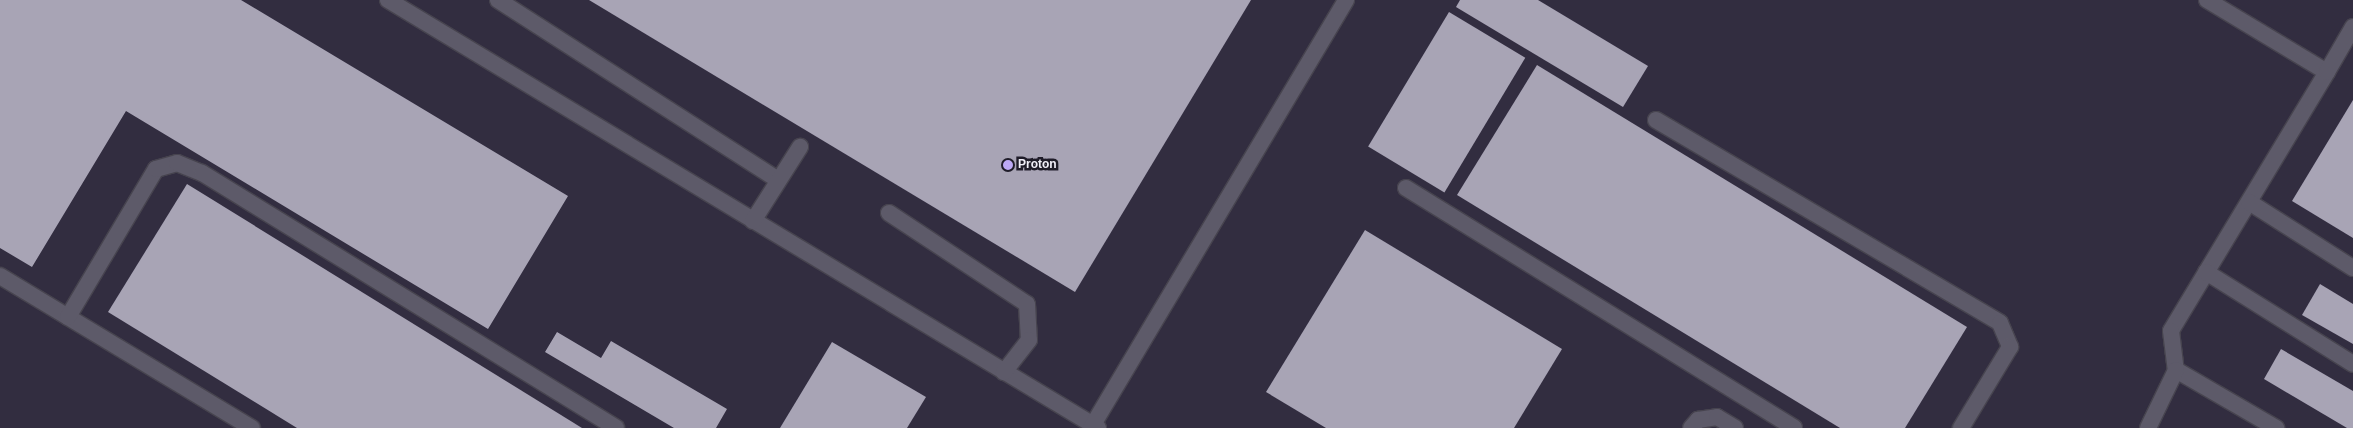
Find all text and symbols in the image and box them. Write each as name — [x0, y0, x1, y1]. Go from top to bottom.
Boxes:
place label: Proton — [1018, 158, 1057, 172]
marker: Proton — [1002, 159, 1014, 171]

